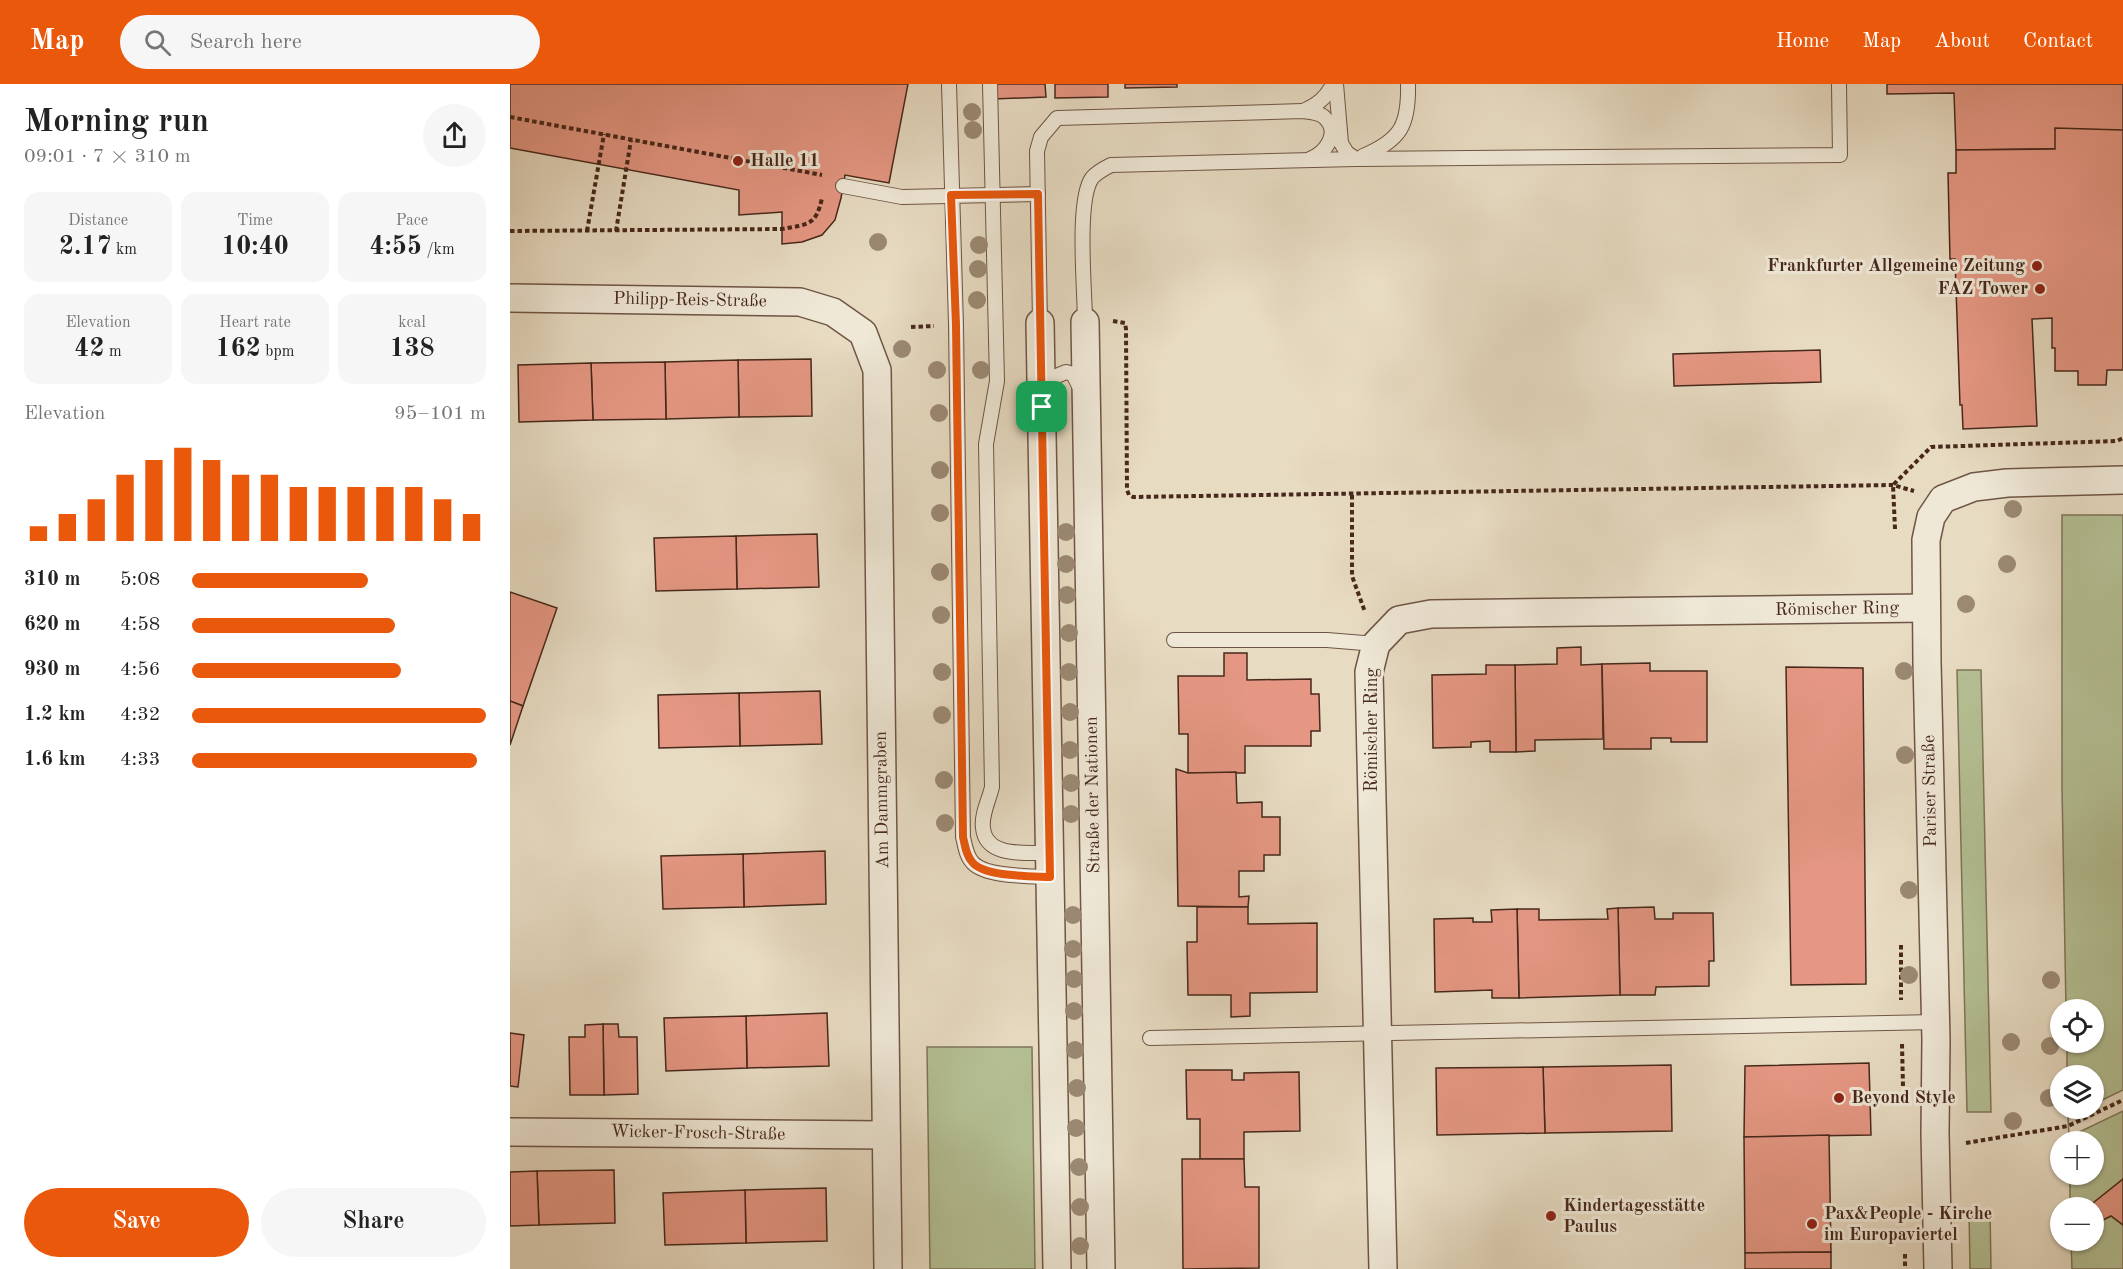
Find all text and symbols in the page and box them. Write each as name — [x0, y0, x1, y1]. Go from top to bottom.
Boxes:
search box — [120, 15, 540, 69]
icon: search — [141, 26, 174, 59]
text: Map — [30, 28, 84, 56]
text: Search here — [189, 31, 302, 53]
text: Home — [1776, 31, 1829, 52]
text: Map — [1862, 31, 1901, 52]
text: About — [1934, 31, 1990, 52]
text: Contact — [2023, 31, 2093, 52]
button: share — [423, 104, 486, 167]
text: Morning run — [24, 106, 209, 139]
text: 09:01 · 7 × 310 m — [24, 147, 191, 167]
place label: Halle 11 — [750, 152, 819, 170]
marker: Halle 11 — [731, 154, 745, 168]
text: Distance — [68, 213, 128, 229]
text: Time — [237, 213, 273, 229]
text: Pace — [396, 213, 428, 229]
text: 2.17 — [59, 234, 112, 260]
text: 10:40 — [221, 234, 289, 260]
text: 4:55 — [369, 234, 422, 260]
text: km — [112, 242, 137, 258]
text: /km — [422, 242, 455, 258]
place label: Frankfurter Allgemeine Zeitung — [1767, 257, 2025, 275]
marker: Frankfurter Allgemeine Zeitung — [2030, 259, 2044, 273]
place label: FAZ Tower — [1937, 280, 2028, 298]
marker: FAZ Tower — [2033, 282, 2047, 296]
street label: Philipp-Reis-Straße — [613, 290, 767, 310]
text: Elevation — [65, 315, 131, 331]
text: Heart rate — [219, 315, 291, 331]
text: kcal — [398, 315, 426, 331]
text: 42 — [74, 336, 104, 362]
text: 162 — [216, 336, 261, 362]
text: 138 — [389, 336, 435, 362]
text: m — [104, 344, 122, 360]
text: bpm — [261, 344, 294, 360]
pin — [1016, 381, 1067, 432]
icon: arrive — [1025, 390, 1058, 423]
text: Elevation — [24, 404, 105, 424]
text: 95–101 m — [394, 404, 486, 424]
text: 310 m — [24, 570, 80, 590]
text: 5:08 — [120, 570, 160, 590]
street label: Römischer Ring — [1775, 599, 1900, 619]
text: 620 m — [24, 615, 80, 635]
text: 4:58 — [120, 615, 160, 635]
text: 930 m — [24, 660, 80, 680]
text: 4:56 — [120, 660, 160, 680]
street label: Römischer Ring — [1363, 668, 1381, 792]
text: 1.2 km — [24, 705, 86, 725]
text: 4:32 — [120, 705, 160, 725]
street label: Straße der Nationen — [1083, 716, 1103, 874]
street label: Am Dammgraben — [872, 731, 892, 869]
street label: Pariser Straße — [1920, 735, 1940, 847]
text: 1.6 km — [24, 750, 86, 770]
text: 4:33 — [120, 750, 160, 770]
map controls — [2050, 999, 2104, 1251]
button: locate — [2050, 999, 2104, 1053]
button: layers — [2050, 1065, 2104, 1119]
place label: Beyond Style — [1851, 1089, 1956, 1107]
marker: Beyond Style — [1832, 1091, 1846, 1105]
street label: Wicker-Frosch-Straße — [610, 1122, 786, 1144]
button: + — [2050, 1131, 2104, 1185]
button: Save — [24, 1188, 249, 1257]
button: Share — [261, 1188, 486, 1257]
place label: Kindertagesstätte Paulus — [1563, 1197, 1705, 1236]
button: − — [2050, 1197, 2104, 1251]
place label: Pax&People - Kirche im Europaviertel — [1824, 1205, 1992, 1244]
marker: Kindertagesstätte Paulus — [1544, 1209, 1558, 1223]
marker: Pax&People - Kirche im Europaviertel — [1805, 1217, 1819, 1231]

